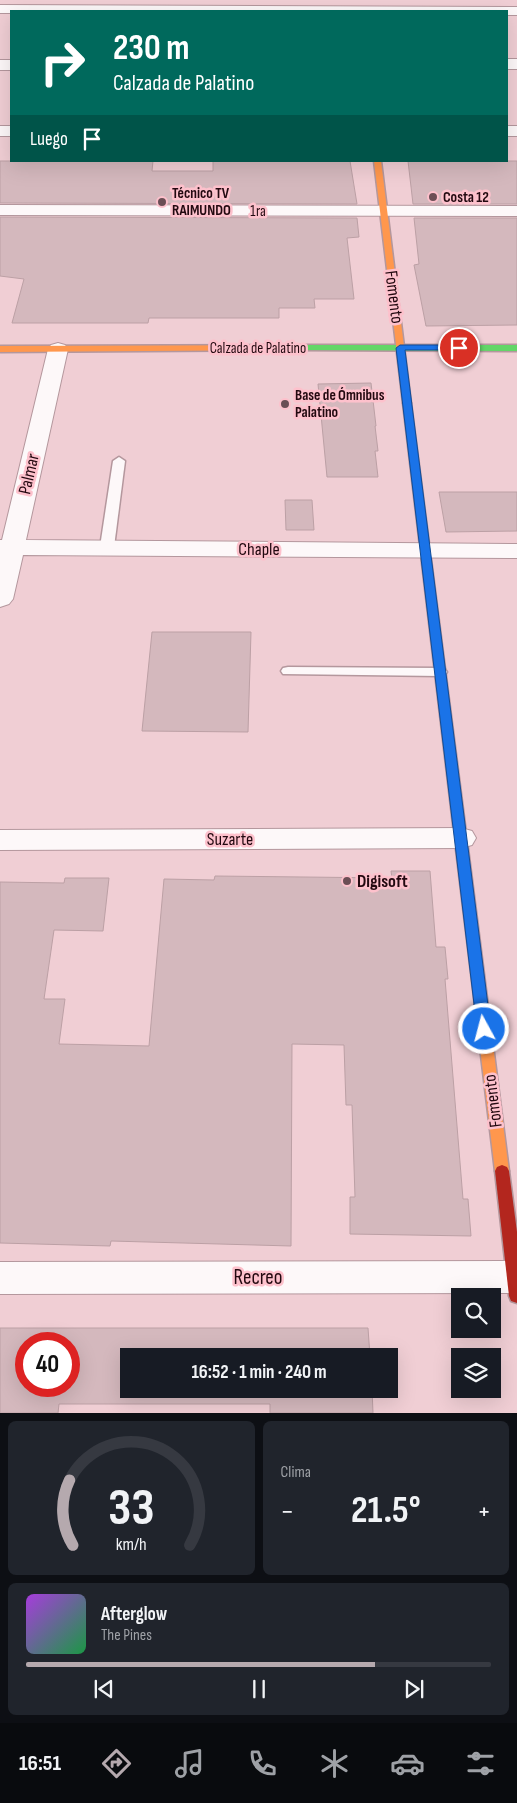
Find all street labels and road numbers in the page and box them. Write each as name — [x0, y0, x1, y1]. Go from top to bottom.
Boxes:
street label: 1ra — [250, 202, 266, 221]
street label: Fomento — [380, 269, 408, 325]
street label: Calzada de Palatino — [210, 339, 306, 358]
street label: Palmar — [14, 452, 44, 496]
street label: Chaple — [238, 539, 280, 560]
street label: Suzarte — [207, 829, 253, 850]
street label: Fomento — [479, 1073, 507, 1129]
street label: Recreo — [234, 1265, 283, 1290]

